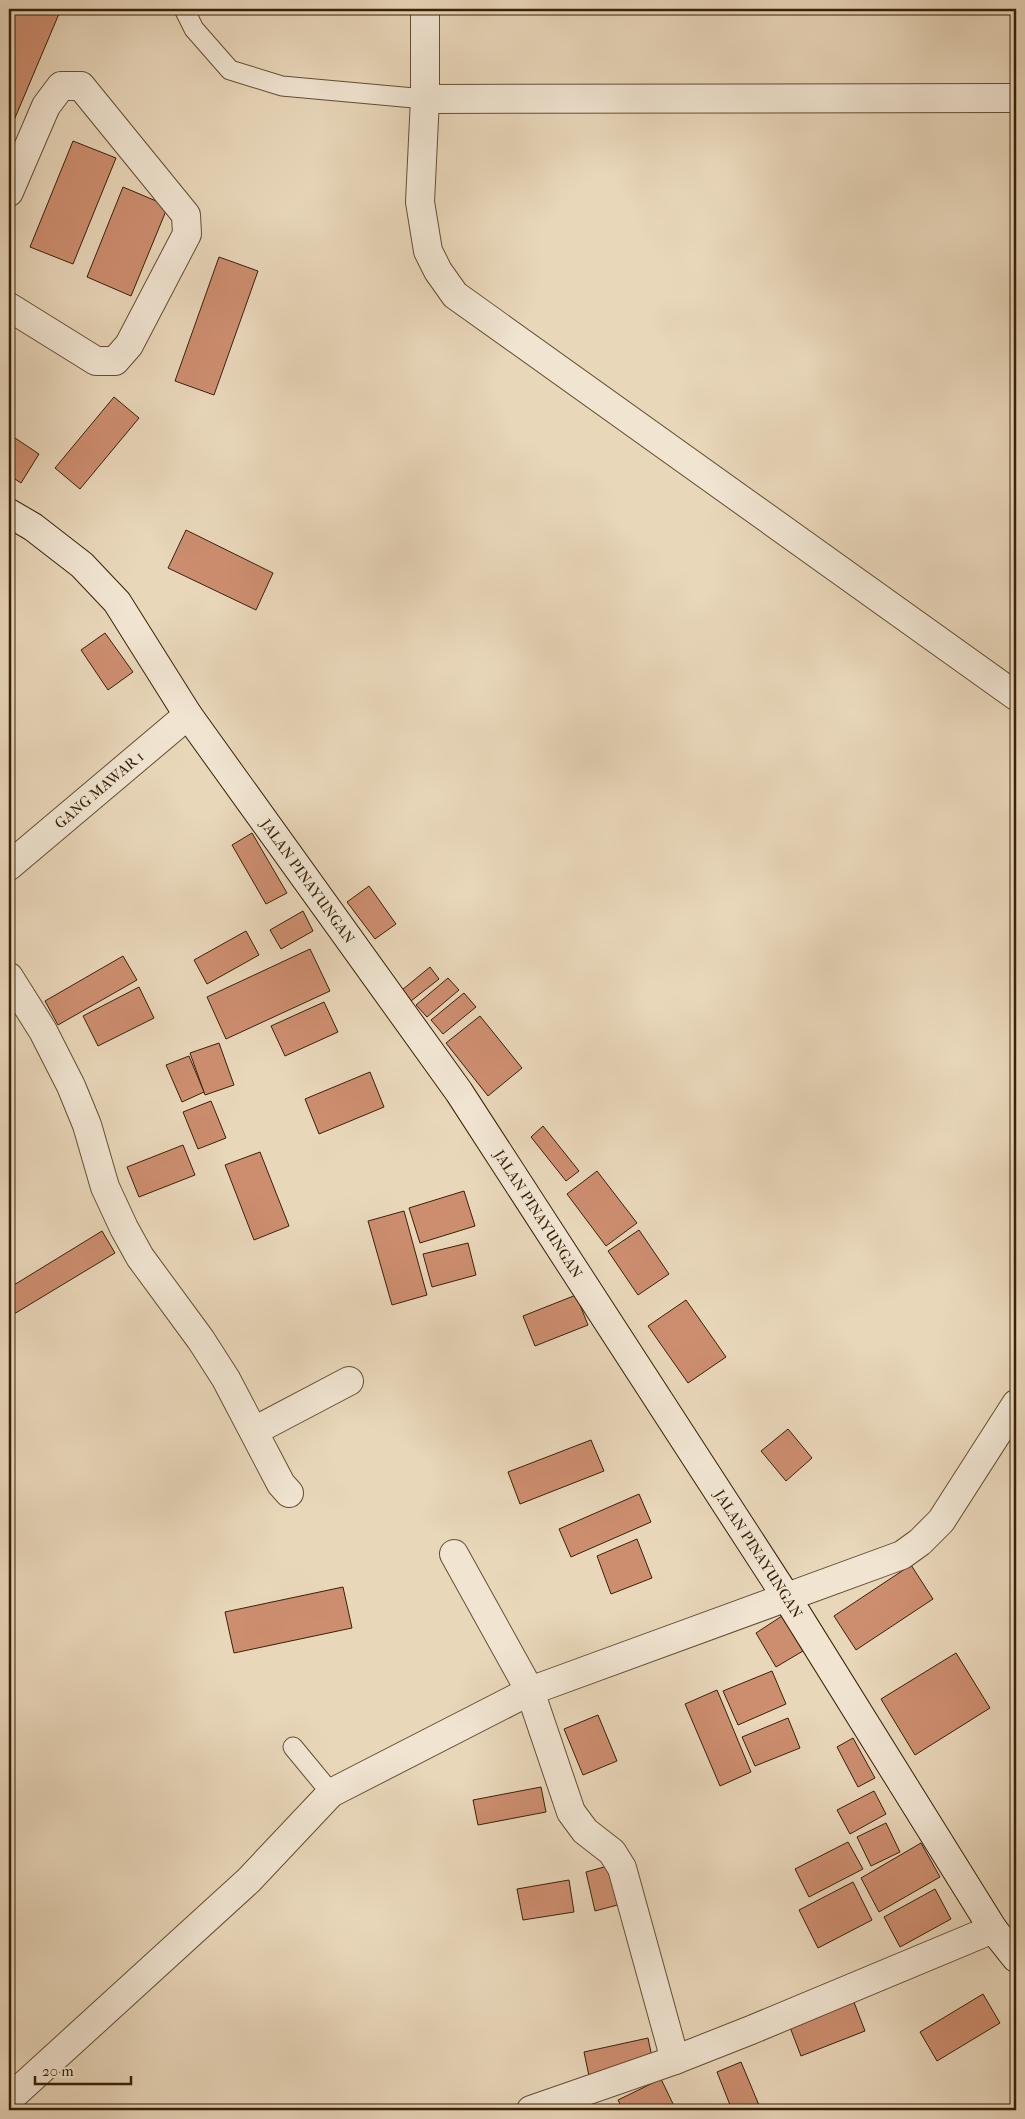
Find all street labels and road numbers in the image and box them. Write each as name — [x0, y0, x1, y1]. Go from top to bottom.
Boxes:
street label: GANG MAWAR 1 — [51, 747, 147, 833]
street label: JALAN PINAYUNGAN — [256, 815, 359, 948]
street label: JALAN PINAYUNGAN — [489, 1146, 587, 1282]
street label: JALAN PINAYUNGAN — [710, 1486, 807, 1622]

